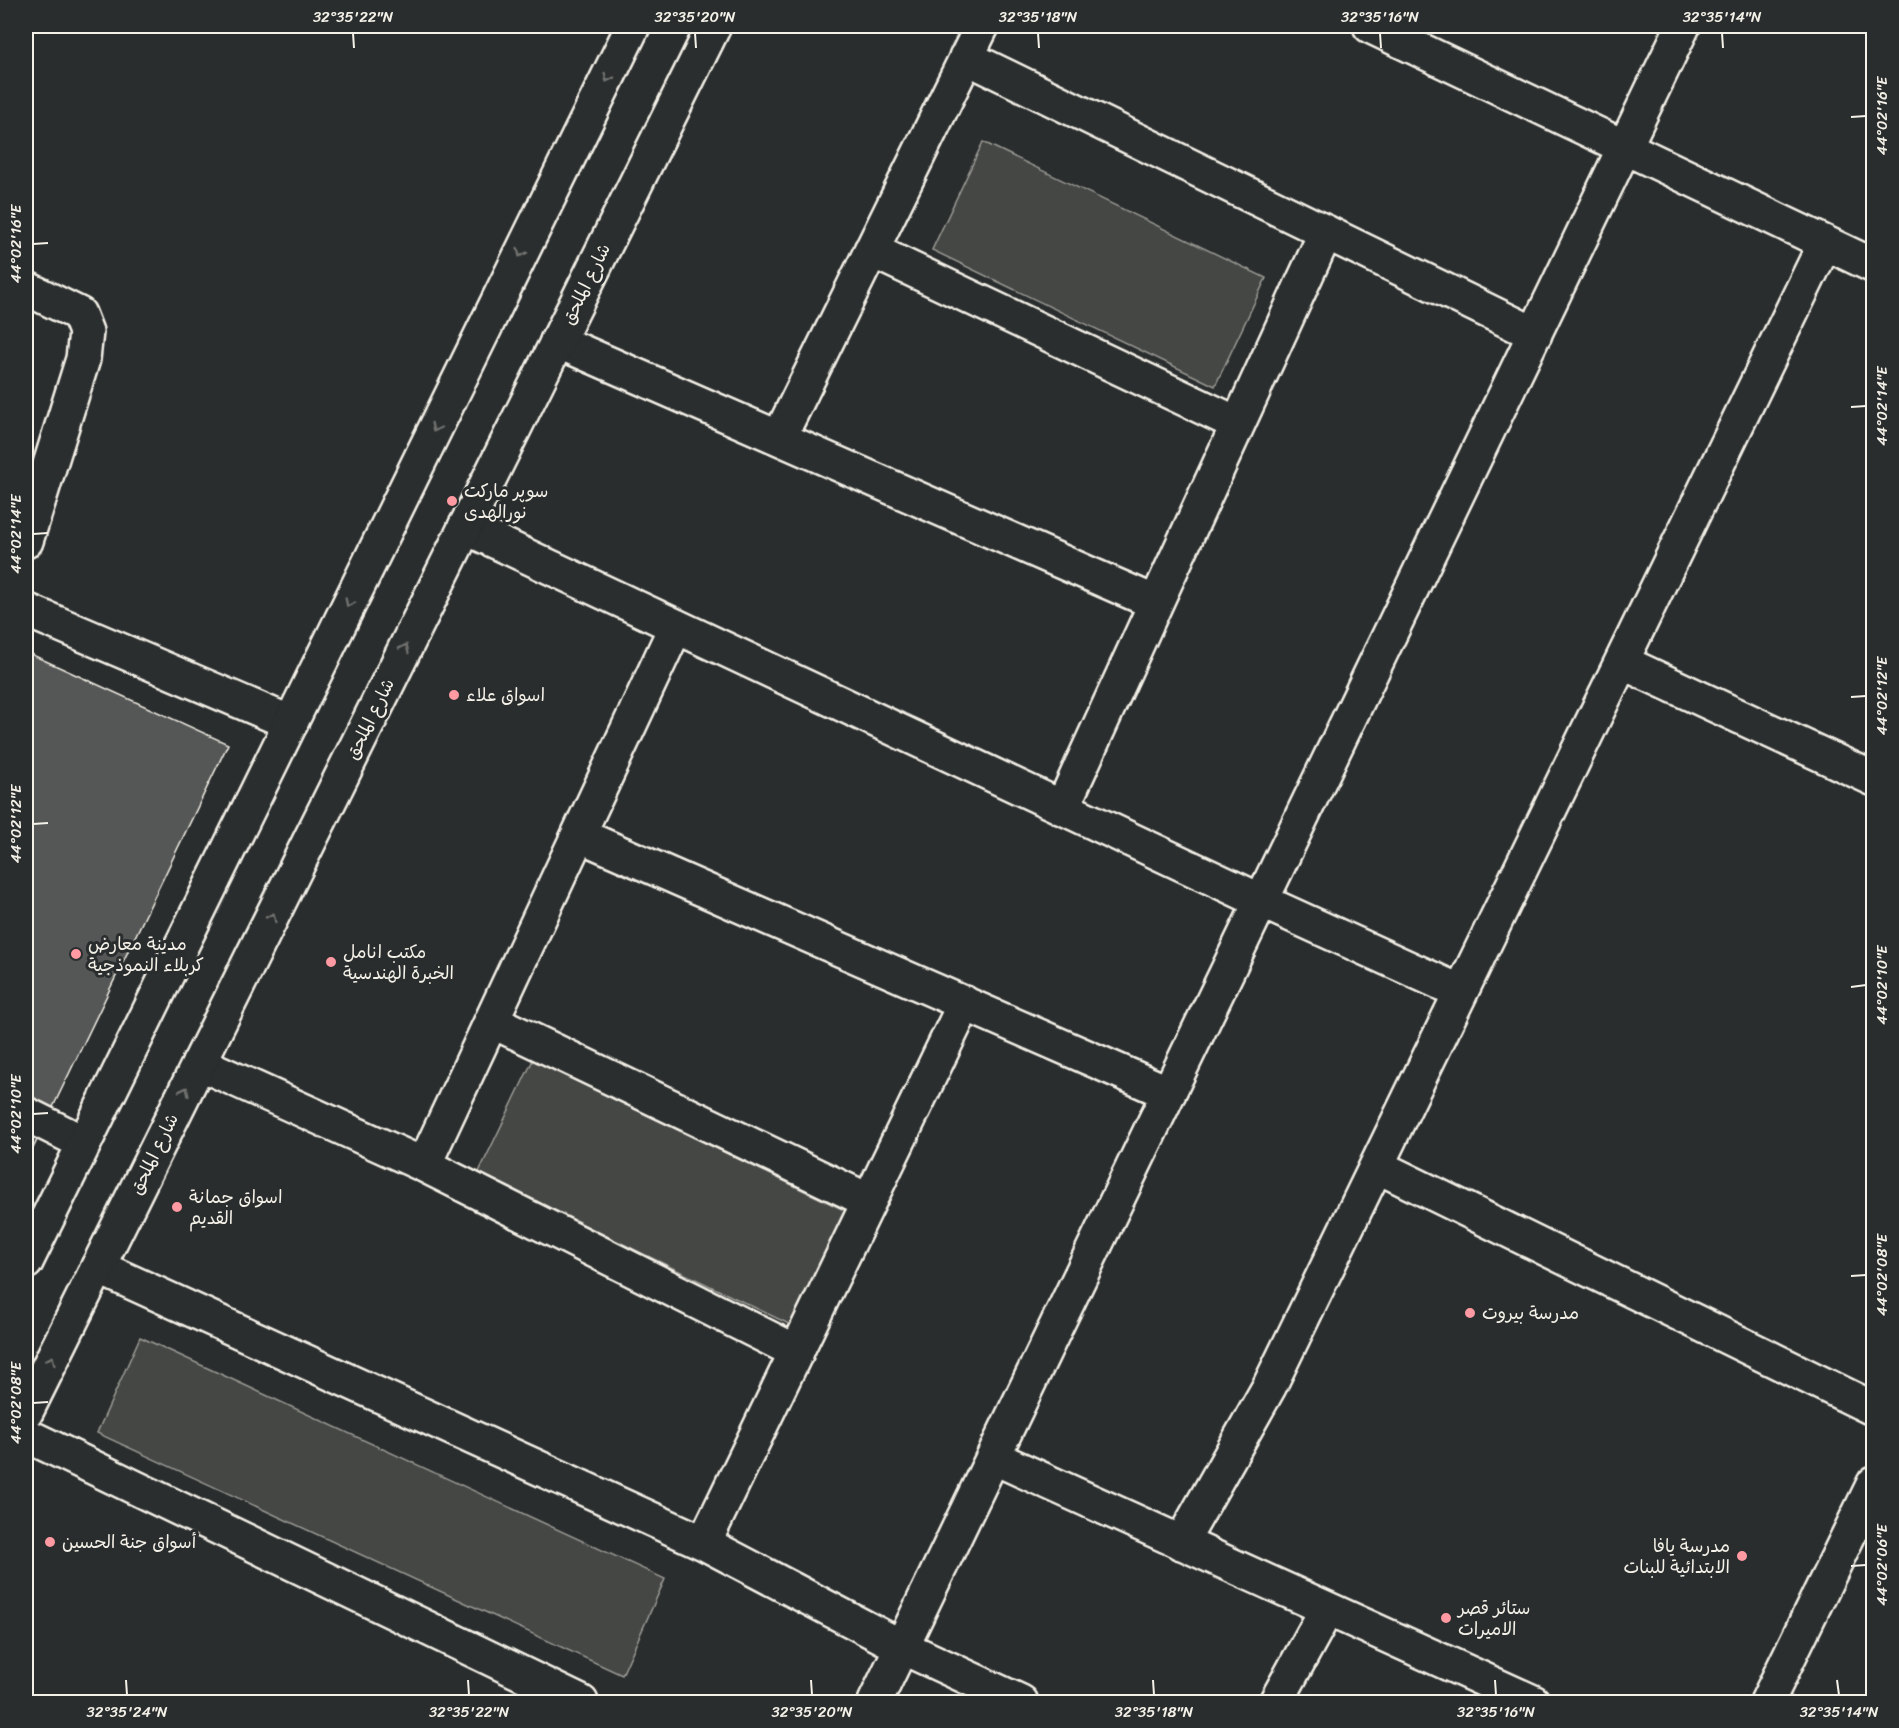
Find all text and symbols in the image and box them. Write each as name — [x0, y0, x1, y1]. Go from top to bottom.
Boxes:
text: 32°35'22"N — [313, 4, 394, 30]
text: 32°35'20"N — [654, 4, 736, 30]
text: 32°35'18"N — [999, 4, 1078, 30]
text: 32°35'16"N — [1341, 4, 1420, 30]
text: 32°35'14"N — [1683, 4, 1762, 30]
one-way arrow — [603, 72, 615, 83]
text: 44°02'16"E — [1869, 75, 1895, 155]
text: 44°02'16"E — [3, 203, 29, 283]
street label: شارع الملحق — [552, 238, 620, 330]
one-way arrow — [517, 247, 529, 258]
text: 44°02'14"E — [1869, 365, 1895, 446]
one-way arrow — [431, 422, 443, 433]
place label: سوپر مارکت نورالهدی — [464, 475, 549, 528]
text: 44°02'14"E — [3, 493, 29, 574]
marker: سوپر مارکت نورالهدی — [445, 494, 459, 508]
one-way arrow — [345, 597, 357, 608]
one-way arrow — [398, 644, 409, 654]
text: 44°02'12"E — [1869, 655, 1895, 735]
street label: شارع الملحق — [336, 673, 404, 765]
place label: اسواق علاء — [466, 679, 545, 711]
marker: اسواق علاء — [447, 688, 461, 702]
text: 44°02'12"E — [3, 783, 29, 863]
one-way arrow — [264, 912, 276, 923]
place label: مدينة معارض كربلاء النموذجية — [88, 928, 204, 981]
place label: مكتب انامل الخبرة الهندسية — [343, 936, 454, 989]
text: 44°02'10"E — [1869, 944, 1895, 1025]
marker: مدينة معارض كربلاء النموذجية — [69, 947, 83, 961]
marker: مكتب انامل الخبرة الهندسية — [324, 955, 338, 969]
text: 44°02'10"E — [3, 1073, 29, 1154]
one-way arrow — [178, 1087, 189, 1098]
street label: شارع الملحق — [120, 1108, 188, 1200]
place label: اسواق جمانة القديم — [189, 1181, 282, 1234]
marker: اسواق جمانة القديم — [170, 1200, 184, 1214]
text: 44°02'08"E — [1869, 1232, 1895, 1316]
place label: مدرسة بيروت — [1482, 1297, 1579, 1329]
marker: مدرسة بيروت — [1463, 1306, 1477, 1320]
one-way arrow — [44, 1355, 56, 1366]
text: 44°02'08"E — [3, 1360, 29, 1444]
text: 44°02'06"E — [1869, 1523, 1895, 1606]
place label: أسواق جنة الحسين — [62, 1526, 197, 1558]
place label: مدرسة يافا الابتدائية للبنات — [1623, 1530, 1730, 1583]
marker: أسواق جنة الحسين — [43, 1535, 57, 1549]
marker: مدرسة يافا الابتدائية للبنات — [1735, 1549, 1749, 1563]
place label: ستائر قصر الاميرات — [1456, 1592, 1531, 1645]
marker: ستائر قصر الاميرات — [1439, 1611, 1453, 1625]
text: 32°35'24"N — [87, 1699, 168, 1725]
text: 32°35'22"N — [429, 1699, 510, 1725]
text: 32°35'20"N — [771, 1699, 853, 1725]
text: 32°35'18"N — [1115, 1699, 1194, 1725]
text: 32°35'16"N — [1457, 1699, 1536, 1725]
text: 32°35'14"N — [1800, 1699, 1879, 1725]

